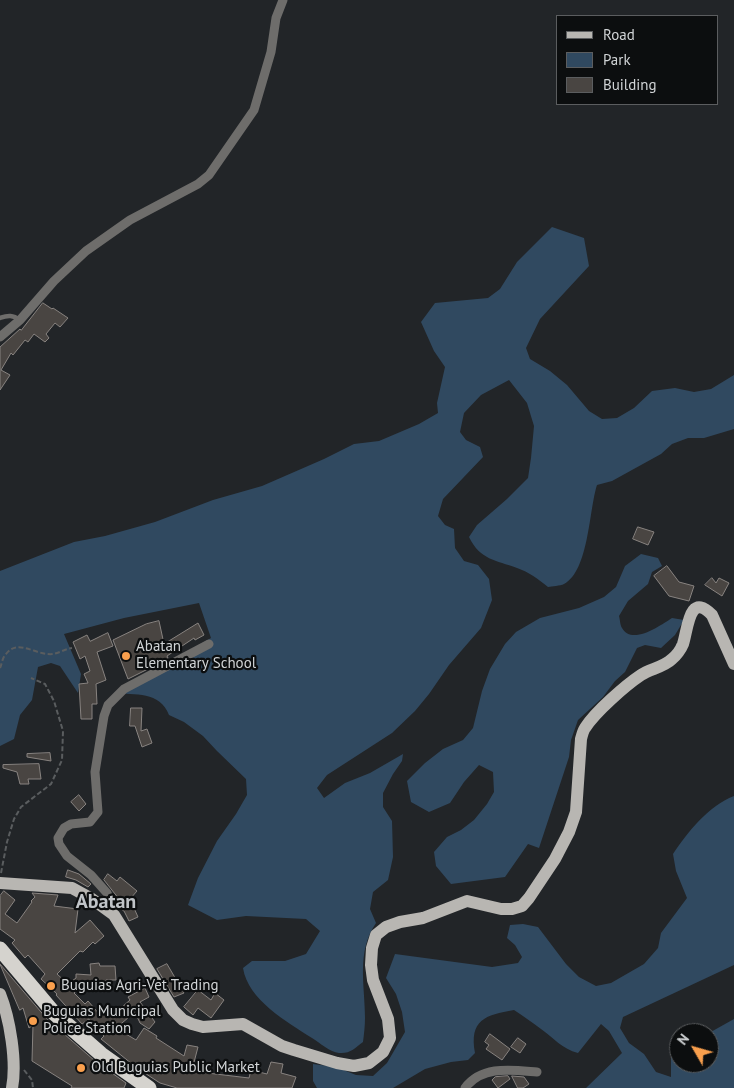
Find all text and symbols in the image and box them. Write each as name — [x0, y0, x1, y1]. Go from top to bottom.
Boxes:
legend — [556, 15, 719, 105]
text: Road — [603, 25, 635, 44]
text: Park — [603, 50, 631, 69]
text: Building — [603, 75, 657, 94]
place label: Abatan Elementary School — [136, 638, 256, 673]
marker: Abatan Elementary School — [120, 650, 132, 662]
district label: Abatan — [76, 890, 136, 914]
place label: Buguias Agri-Vet Trading — [61, 977, 218, 995]
marker: Buguias Agri-Vet Trading — [45, 980, 57, 992]
place label: Buguias Municipal Police Station — [43, 1003, 161, 1038]
marker: Buguias Municipal Police Station — [27, 1015, 39, 1027]
north arrow — [669, 1023, 719, 1073]
text: N — [673, 1030, 693, 1049]
place label: Old Buguias Public Market — [91, 1059, 260, 1077]
marker: Old Buguias Public Market — [75, 1062, 87, 1074]

